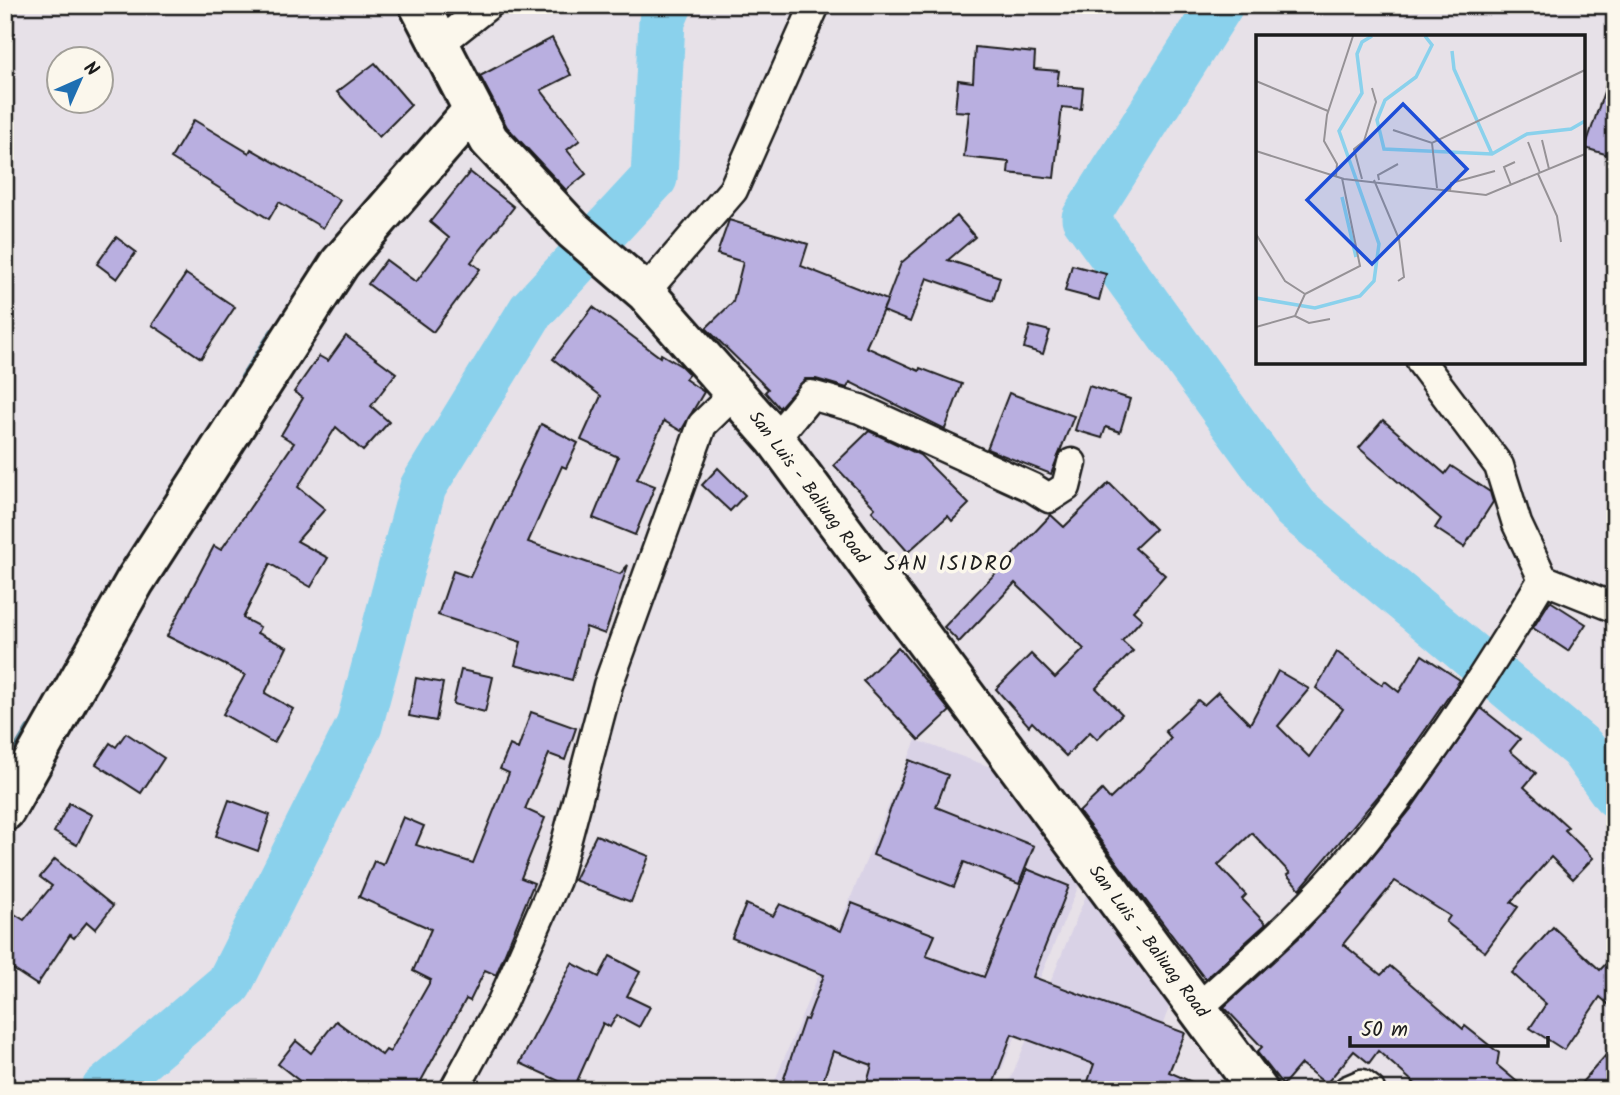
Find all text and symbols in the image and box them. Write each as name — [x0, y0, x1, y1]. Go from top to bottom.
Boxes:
inset map — [1256, 35, 1585, 364]
north arrow — [46, 46, 116, 116]
text: N — [76, 55, 105, 84]
street label: San Luis - Baliuag Road — [740, 405, 876, 572]
district label: SAN ISIDRO — [884, 548, 1014, 581]
street label: San Luis - Baliuag Road — [1080, 859, 1216, 1026]
scale bar — [1350, 1004, 1548, 1048]
text: 50 m — [1361, 1014, 1408, 1047]

